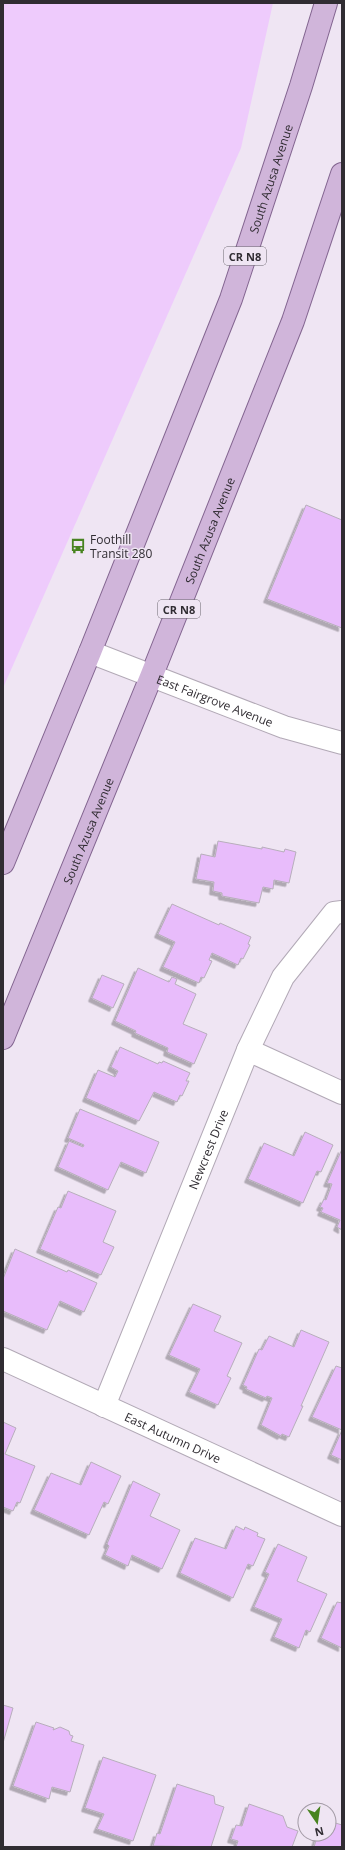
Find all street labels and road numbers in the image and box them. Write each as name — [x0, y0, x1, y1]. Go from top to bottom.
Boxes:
street label: South Azusa Avenue — [245, 122, 296, 235]
road number: CR N8 — [224, 247, 266, 265]
street label: South Azusa Avenue — [180, 474, 239, 586]
road number: CR N8 — [158, 600, 200, 618]
street label: East Fairgrove Avenue — [154, 670, 276, 731]
street label: South Azusa Avenue — [59, 775, 118, 887]
street label: Newcrest Drive — [184, 1106, 232, 1192]
street label: East Autumn Drive — [122, 1408, 224, 1467]

